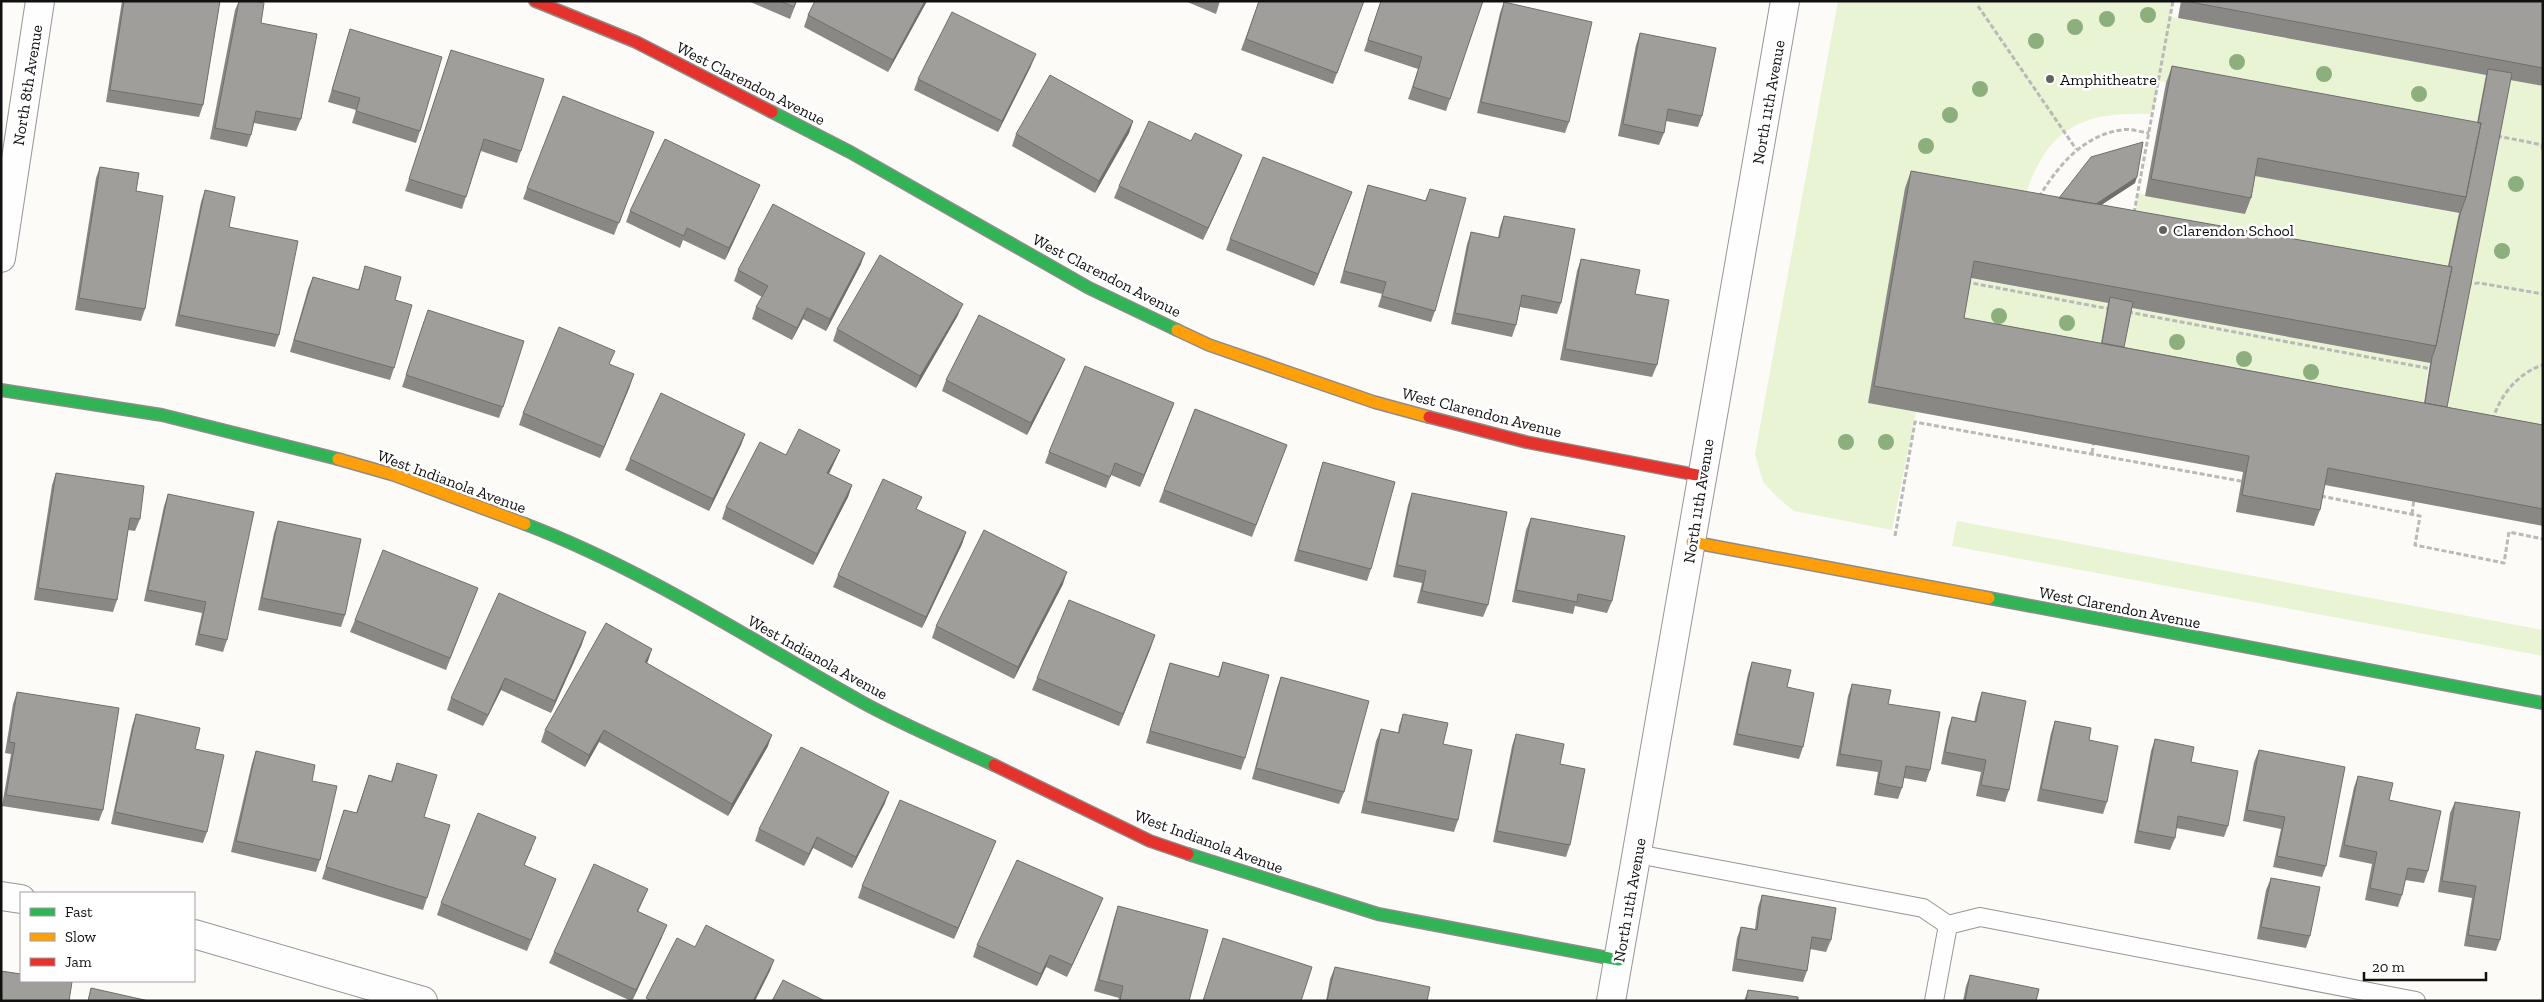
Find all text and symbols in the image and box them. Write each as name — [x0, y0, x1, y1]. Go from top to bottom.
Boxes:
street label: North 8th Avenue — [9, 23, 46, 147]
street label: West Clarendon Avenue — [673, 38, 828, 129]
street label: North 11th Avenue — [1748, 39, 1789, 166]
place label: Amphitheatre — [2060, 70, 2157, 89]
marker: Amphitheatre — [2044, 73, 2056, 85]
place label: Clarendon School — [2173, 221, 2294, 240]
marker: Clarendon School — [2157, 224, 2169, 236]
street label: West Clarendon Avenue — [1029, 230, 1184, 321]
street label: West Clarendon Avenue — [1400, 383, 1564, 442]
street label: North 11th Avenue — [1679, 438, 1718, 565]
street label: West Indianola Avenue — [375, 446, 529, 517]
street label: West Clarendon Avenue — [2038, 583, 2202, 632]
street label: West Indianola Avenue — [745, 611, 891, 704]
street label: West Indianola Avenue — [1132, 806, 1286, 877]
street label: North 11th Avenue — [1609, 837, 1650, 964]
legend — [20, 892, 195, 982]
text: Fast — [65, 903, 93, 921]
text: Slow — [65, 928, 97, 946]
scale bar — [2364, 950, 2486, 982]
text: Jam — [65, 953, 92, 971]
text: 20 m — [2372, 958, 2405, 976]

